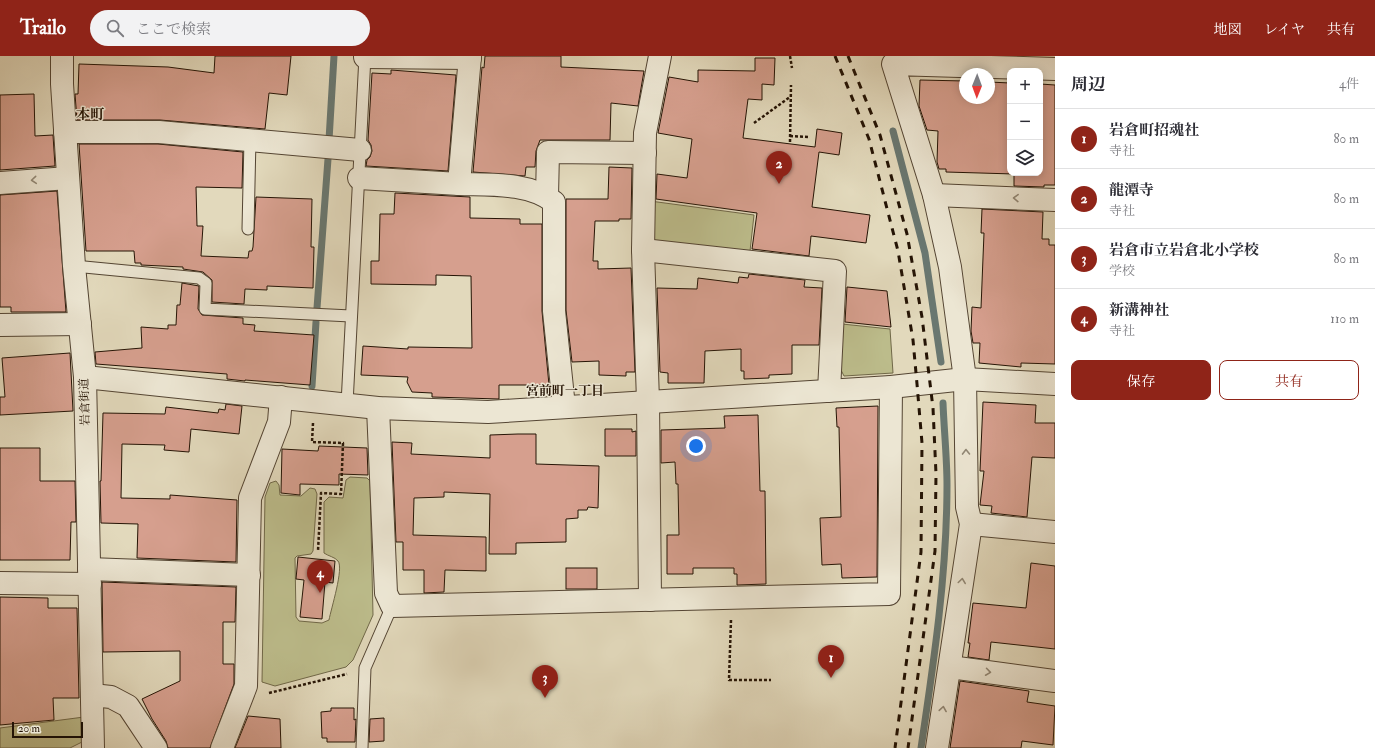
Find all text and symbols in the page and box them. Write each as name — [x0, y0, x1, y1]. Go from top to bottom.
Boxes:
search box — [90, 10, 370, 46]
text: Trailo — [20, 16, 66, 40]
icon: search — [104, 17, 126, 39]
text: ここで検索 — [136, 20, 211, 39]
text: 地図 — [1214, 21, 1242, 38]
text: レイヤ — [1264, 21, 1305, 38]
text: 共有 — [1327, 21, 1355, 38]
north arrow — [959, 68, 995, 104]
map controls — [1007, 68, 1043, 176]
button: + — [1007, 68, 1043, 104]
text: 周辺 — [1071, 74, 1105, 95]
text: 4件 — [1339, 76, 1359, 92]
button: − — [1007, 104, 1043, 140]
district label: 本町 — [76, 106, 105, 123]
text: 岩倉町招魂社 — [1109, 121, 1199, 140]
text: 1 — [1082, 131, 1086, 147]
text: 80 m — [1333, 131, 1359, 147]
button: layers — [1007, 140, 1043, 176]
text: 寺社 — [1109, 143, 1135, 159]
pin: 2 — [766, 151, 792, 184]
one-way arrow — [31, 176, 37, 185]
text: 龍潭寺 — [1109, 181, 1154, 200]
text: 2 — [1081, 191, 1087, 207]
text: 80 m — [1333, 191, 1359, 207]
one-way arrow — [1013, 194, 1019, 202]
text: 寺社 — [1109, 203, 1135, 219]
text: 岩倉市立岩倉北小学校 — [1109, 241, 1259, 260]
text: 3 — [1082, 251, 1087, 267]
text: 80 m — [1333, 251, 1359, 267]
text: 学校 — [1109, 263, 1135, 279]
text: 新溝神社 — [1109, 301, 1169, 320]
text: 4 — [1080, 311, 1088, 327]
text: 110 m — [1330, 311, 1359, 327]
text: 寺社 — [1109, 323, 1135, 339]
button: 保存 — [1071, 360, 1211, 400]
button: 共有 — [1219, 360, 1359, 400]
street label: 岩倉街道 — [77, 378, 93, 426]
district label: 宮前町一丁目 — [526, 383, 604, 399]
your location — [686, 436, 706, 456]
one-way arrow — [962, 449, 971, 455]
pin: 4 — [307, 560, 333, 593]
one-way arrow — [957, 578, 966, 584]
pin: 1 — [818, 645, 844, 678]
pin: 3 — [532, 665, 558, 698]
one-way arrow — [985, 667, 992, 676]
one-way arrow — [938, 706, 947, 713]
scale bar — [12, 720, 83, 739]
text: 20 m — [18, 722, 40, 735]

